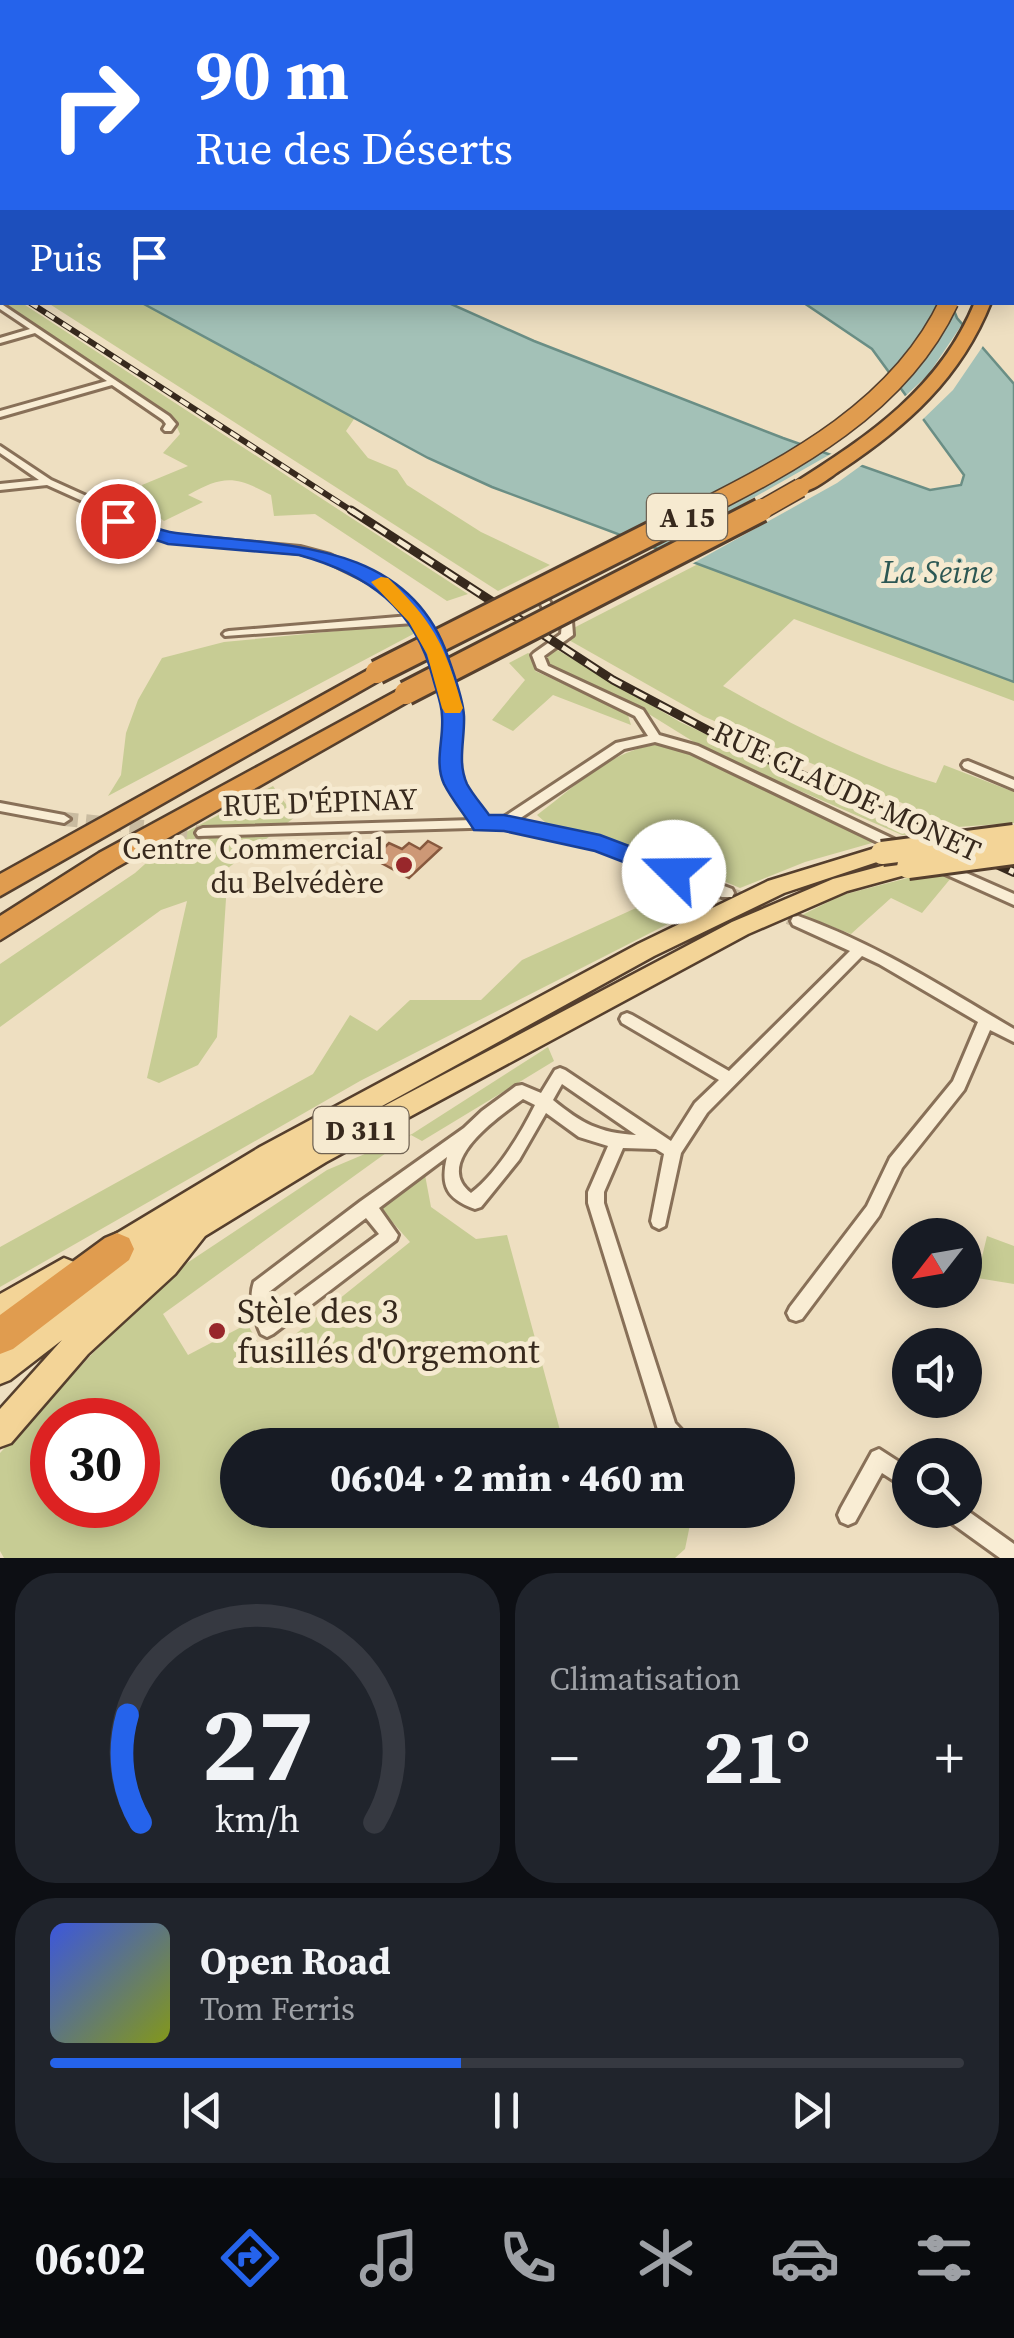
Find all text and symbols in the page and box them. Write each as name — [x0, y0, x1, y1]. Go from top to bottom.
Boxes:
text: 90 m — [195, 26, 349, 122]
icon: right — [30, 40, 160, 170]
text: Rue des Déserts — [195, 117, 513, 179]
icon: arrive — [122, 230, 177, 285]
text: Puis — [30, 232, 102, 284]
pin — [76, 479, 161, 564]
icon: arrive — [91, 494, 146, 549]
road number: A 15 — [647, 494, 727, 540]
water label: La Seine — [880, 550, 993, 594]
street label: RUE CLAUDE MONET — [706, 711, 988, 871]
street label: RUE D'ÉPINAY — [222, 778, 418, 826]
position arrow — [622, 820, 726, 924]
place label: Centre Commercial du Belvédère — [122, 828, 384, 903]
marker: Centre Commercial du Belvédère — [393, 854, 415, 876]
road number: D 311 — [314, 1107, 408, 1153]
north arrow — [892, 1218, 982, 1308]
map controls — [892, 1218, 982, 1528]
place label: Stèle des 3 fusillés d'Orgemont — [237, 1287, 540, 1375]
marker: Stèle des 3 fusillés d'Orgemont — [206, 1320, 228, 1342]
button: sound — [892, 1328, 982, 1418]
speed limit sign: 30 — [30, 1398, 160, 1528]
button: search — [892, 1438, 982, 1528]
text: 06:04 · 2 min · 460 m — [330, 1452, 685, 1504]
text: Climatisation — [550, 1657, 741, 1701]
text: 27 — [201, 1672, 314, 1815]
text: 21° — [703, 1705, 810, 1808]
text: − — [550, 1720, 579, 1795]
text: + — [935, 1720, 964, 1795]
text: km/h — [215, 1795, 300, 1844]
text: Open Road — [200, 1935, 391, 1987]
text: Tom Ferris — [200, 1987, 355, 2031]
icon: previous — [175, 2083, 230, 2138]
icon: pause — [479, 2083, 534, 2138]
icon: next — [784, 2083, 839, 2138]
icon: directions — [215, 2223, 285, 2293]
icon: music — [354, 2223, 424, 2293]
icon: phone — [493, 2223, 563, 2293]
icon: climate — [631, 2223, 701, 2293]
icon: car — [770, 2223, 840, 2293]
icon: filters — [909, 2223, 979, 2293]
text: 06:02 — [34, 2227, 146, 2289]

